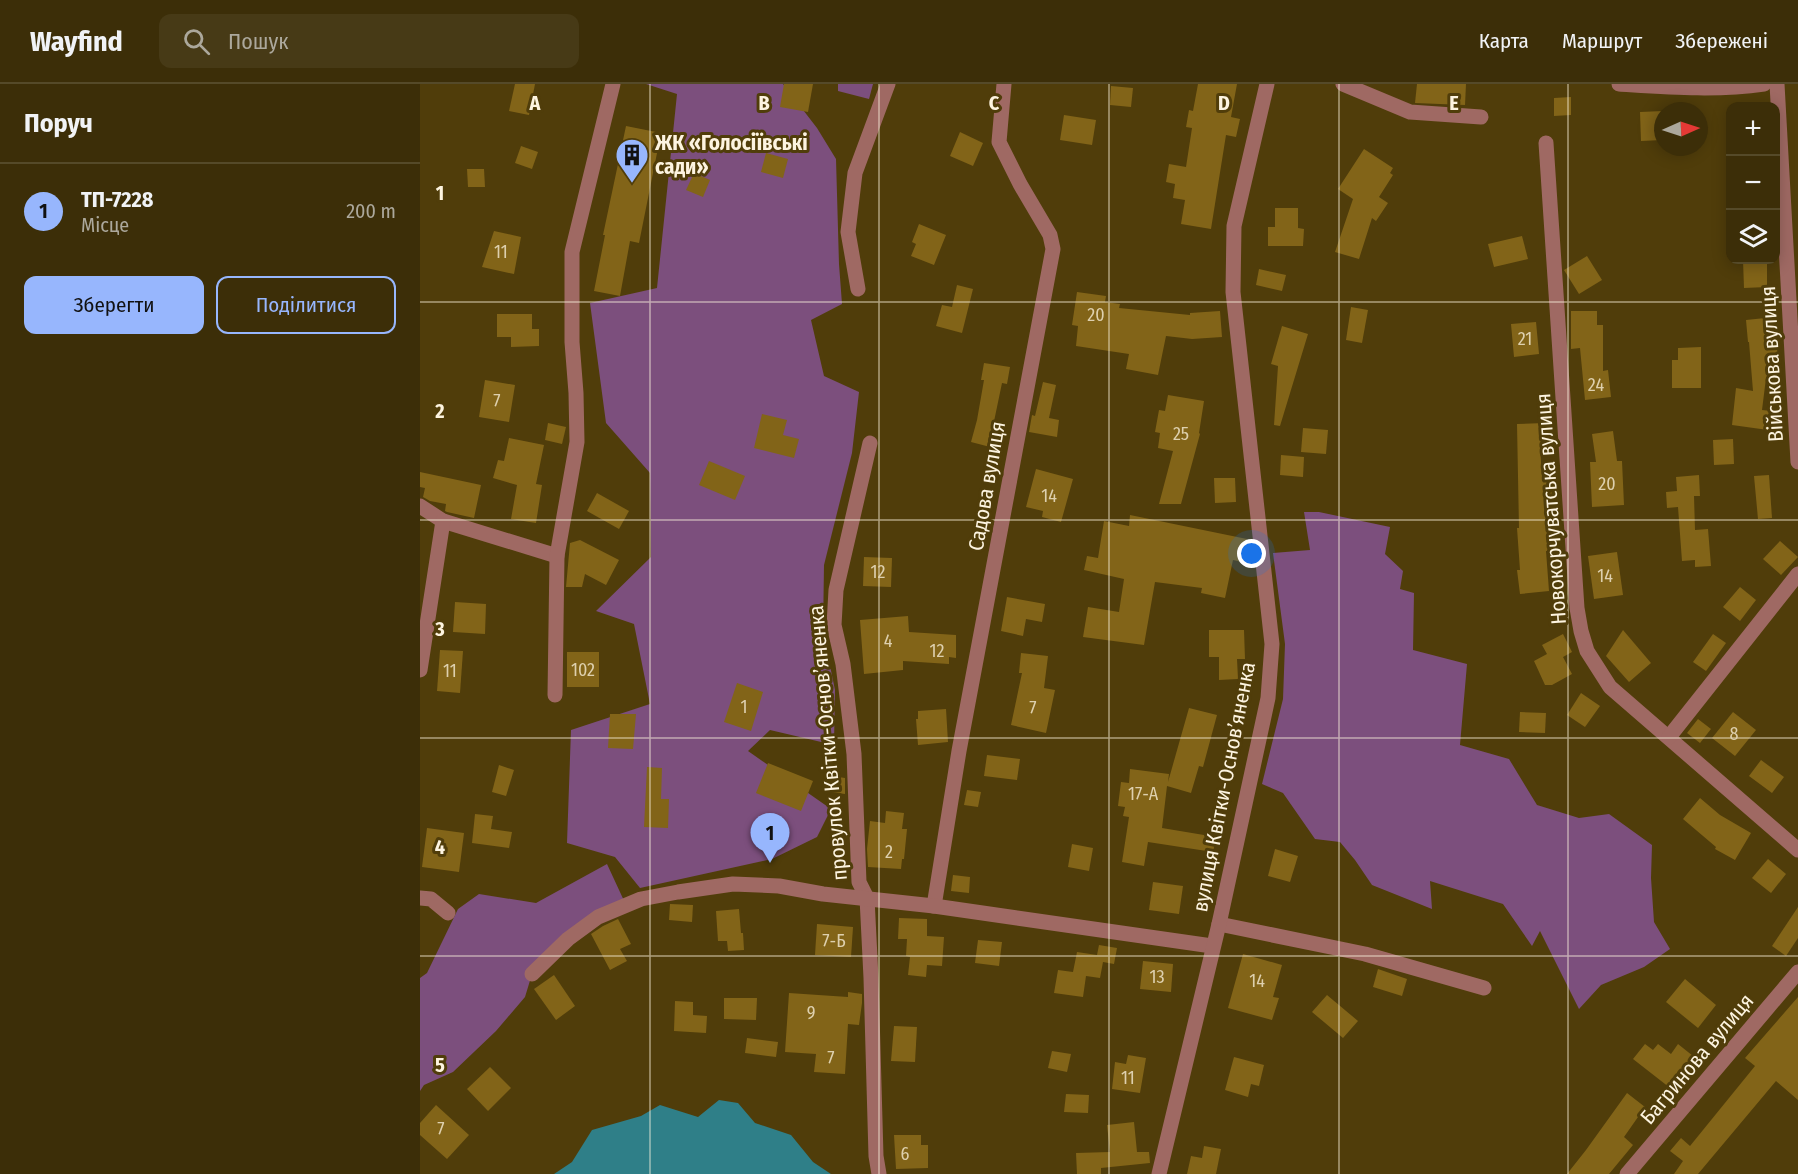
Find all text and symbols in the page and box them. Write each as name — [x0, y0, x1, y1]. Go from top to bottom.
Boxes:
search box — [159, 14, 579, 68]
text: Wayfind — [30, 25, 123, 58]
icon: search — [180, 25, 213, 58]
text: Пошук — [228, 28, 289, 55]
text: Карта — [1479, 28, 1529, 54]
text: Маршрут — [1562, 28, 1642, 54]
text: Збережені — [1675, 28, 1768, 54]
text: A — [529, 91, 542, 115]
text: B — [758, 91, 770, 115]
text: C — [989, 91, 1000, 115]
text: D — [1218, 91, 1230, 115]
text: E — [1449, 91, 1459, 115]
north arrow — [1654, 102, 1708, 156]
map controls — [1726, 102, 1780, 264]
button: + — [1726, 102, 1780, 156]
text: Поруч — [24, 108, 93, 139]
place label: ЖК «Голосіївські сади» — [654, 130, 808, 180]
building icon: ЖК «Голосіївські сади» — [614, 137, 650, 184]
button: − — [1726, 156, 1780, 210]
text: 1 — [436, 181, 444, 205]
text: ТП-7228 — [81, 186, 153, 213]
text: 1 — [39, 199, 48, 223]
text: 200 m — [346, 199, 396, 223]
button: layers — [1726, 210, 1780, 264]
text: Місце — [81, 213, 129, 237]
house number: 11 — [494, 241, 508, 263]
button: Зберегти — [24, 276, 204, 334]
button: Поділитися — [216, 276, 396, 334]
street label: Військова вулиця — [1755, 285, 1789, 443]
house number: 20 — [1087, 304, 1105, 326]
house number: 21 — [1518, 328, 1532, 350]
house number: 24 — [1588, 374, 1604, 396]
house number: 7 — [493, 390, 501, 412]
street label: Новокорчуватська вулиця — [1530, 393, 1572, 625]
text: 2 — [434, 399, 445, 423]
street label: Садова вулиця — [963, 419, 1011, 553]
house number: 25 — [1173, 423, 1189, 445]
house number: 20 — [1598, 473, 1616, 495]
house number: 14 — [1041, 485, 1057, 507]
your location — [1237, 539, 1266, 568]
house number: 12 — [871, 561, 886, 583]
house number: 14 — [1597, 565, 1613, 587]
street label: провулок Квітки-Основʼяненка — [803, 604, 853, 882]
text: 3 — [434, 617, 445, 641]
house number: 4 — [884, 630, 893, 652]
house number: 12 — [930, 640, 945, 662]
house number: 102 — [571, 659, 595, 681]
house number: 11 — [443, 660, 457, 682]
street label: вулиця Квітки-Основ’яненка — [1187, 660, 1261, 914]
house number: 1 — [740, 696, 748, 718]
house number: 7 — [1029, 697, 1037, 719]
house number: 8 — [1730, 723, 1739, 745]
house number: 17-А — [1128, 783, 1159, 805]
pin: 1 — [750, 814, 790, 863]
text: 4 — [435, 835, 445, 859]
house number: 2 — [885, 841, 893, 863]
house number: 7-Б — [822, 930, 846, 952]
house number: 13 — [1149, 966, 1165, 988]
house number: 14 — [1249, 970, 1265, 992]
street label: Багринова вулиця — [1635, 988, 1759, 1130]
house number: 9 — [807, 1002, 815, 1024]
house number: 7 — [827, 1047, 835, 1069]
text: 5 — [435, 1053, 445, 1077]
house number: 11 — [1121, 1067, 1135, 1089]
house number: 7 — [437, 1118, 445, 1140]
house number: 6 — [901, 1143, 910, 1165]

